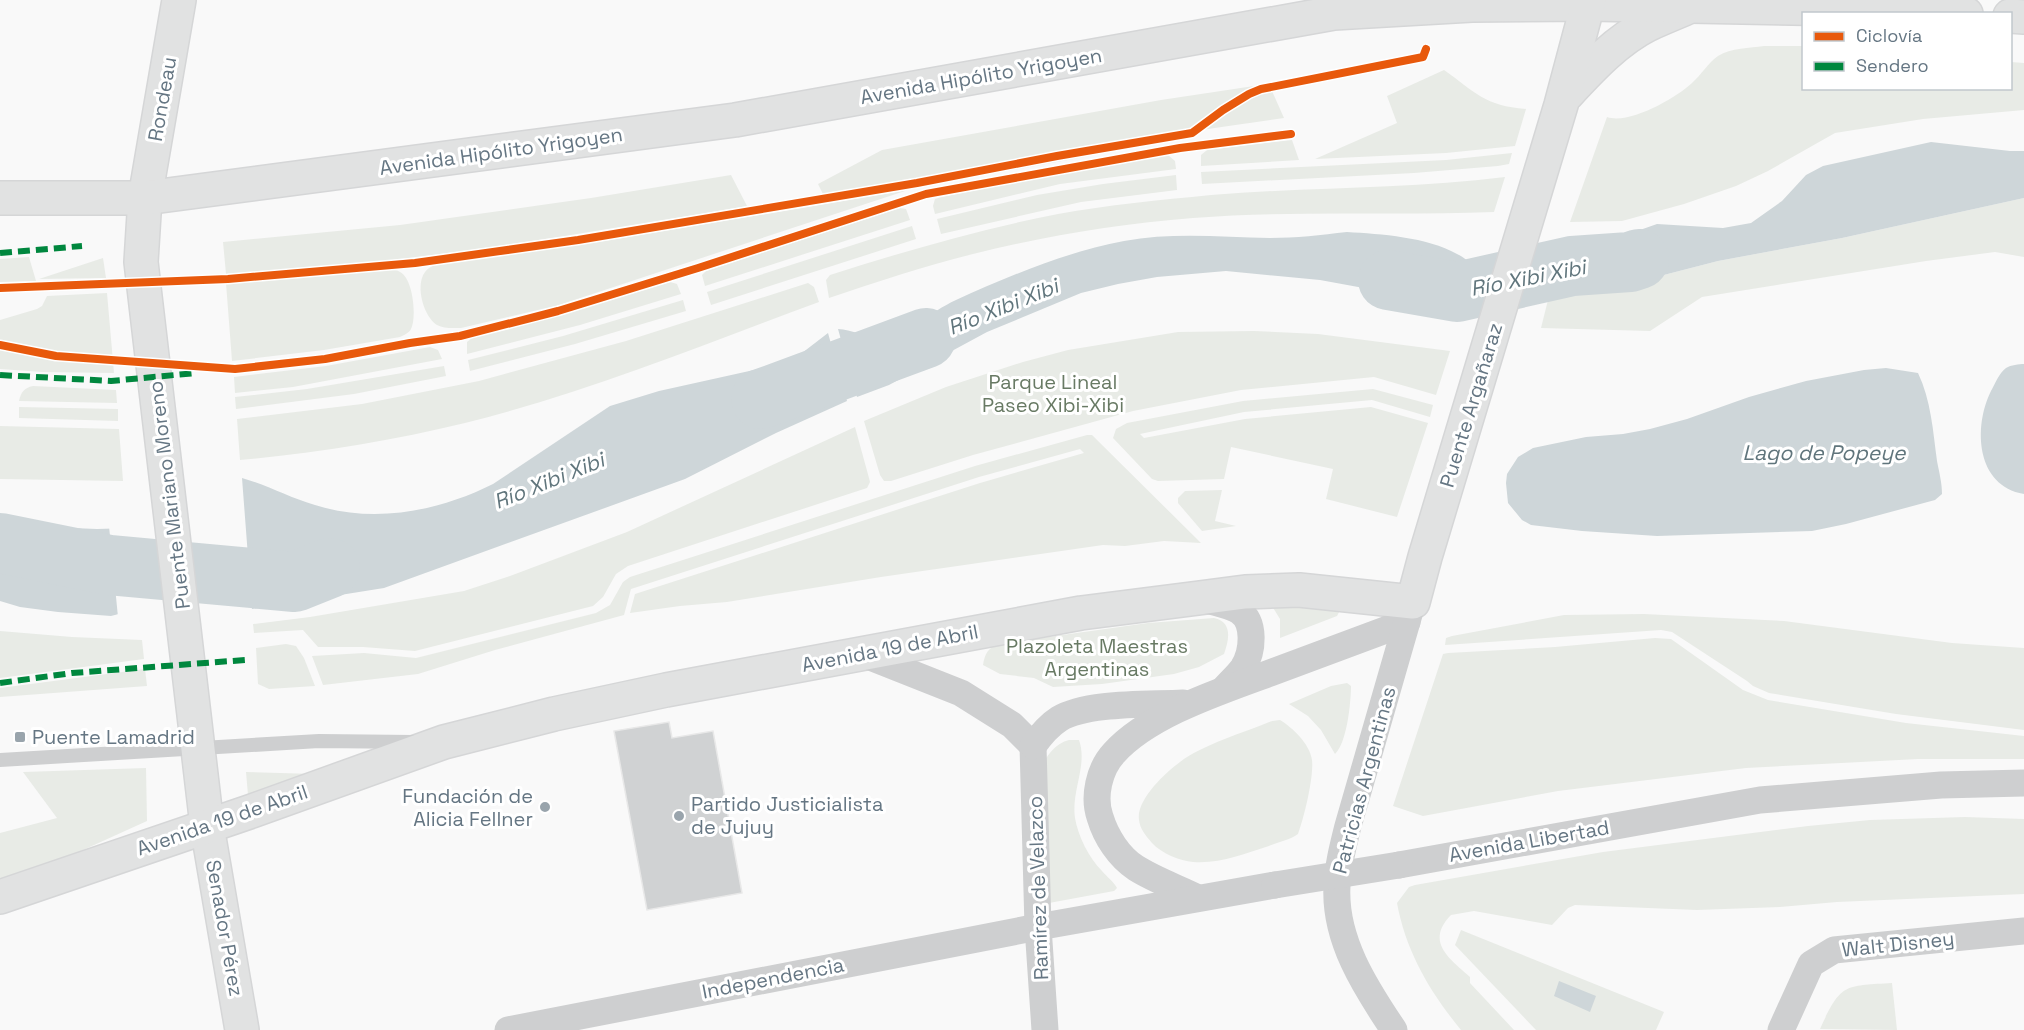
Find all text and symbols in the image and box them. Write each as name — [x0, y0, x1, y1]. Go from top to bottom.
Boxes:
legend — [1802, 12, 2012, 90]
text: Ciclovía — [1856, 24, 1922, 47]
street label: Avenida Hipólito Yrigoyen — [858, 42, 1104, 110]
text: Sendero — [1856, 54, 1929, 77]
street label: Rondeau — [142, 55, 182, 143]
street label: Avenida Hipólito Yrigoyen — [378, 121, 624, 181]
water label: Río Xibi Xibi — [1468, 253, 1591, 302]
water label: Río Xibi Xibi — [944, 271, 1065, 341]
street label: Puente Argañaraz — [1434, 320, 1508, 490]
park label: Parque Lineal Paseo Xibi-Xibi — [982, 369, 1124, 418]
street label: Puente Mariano Moreno — [142, 379, 196, 611]
water label: Lago de Popeye — [1743, 439, 1907, 466]
water label: Río Xibi Xibi — [490, 445, 611, 515]
street label: Avenida 19 de Abril — [800, 618, 980, 678]
park label: Plazoleta Maestras Argentinas — [1006, 633, 1188, 682]
street label: Patricias Argentinas — [1326, 684, 1402, 876]
place label: Puente Lamadrid — [32, 724, 195, 750]
marker: Puente Lamadrid — [13, 730, 27, 744]
street label: Avenida 19 de Abril — [133, 779, 311, 861]
place label: Fundación de Alicia Fellner — [402, 783, 533, 832]
place label: Partido Justicialista de Jujuy — [691, 791, 883, 840]
street label: Ramírez de Velazco — [1022, 795, 1054, 981]
marker: Fundación de Alicia Fellner — [538, 800, 552, 814]
marker: Partido Justicialista de Jujuy — [672, 809, 686, 823]
street label: Avenida Libertad — [1447, 814, 1611, 868]
street label: Senador Pérez — [200, 858, 250, 998]
street label: Walt Disney — [1840, 925, 1956, 963]
street label: Independencia — [700, 951, 846, 1005]

